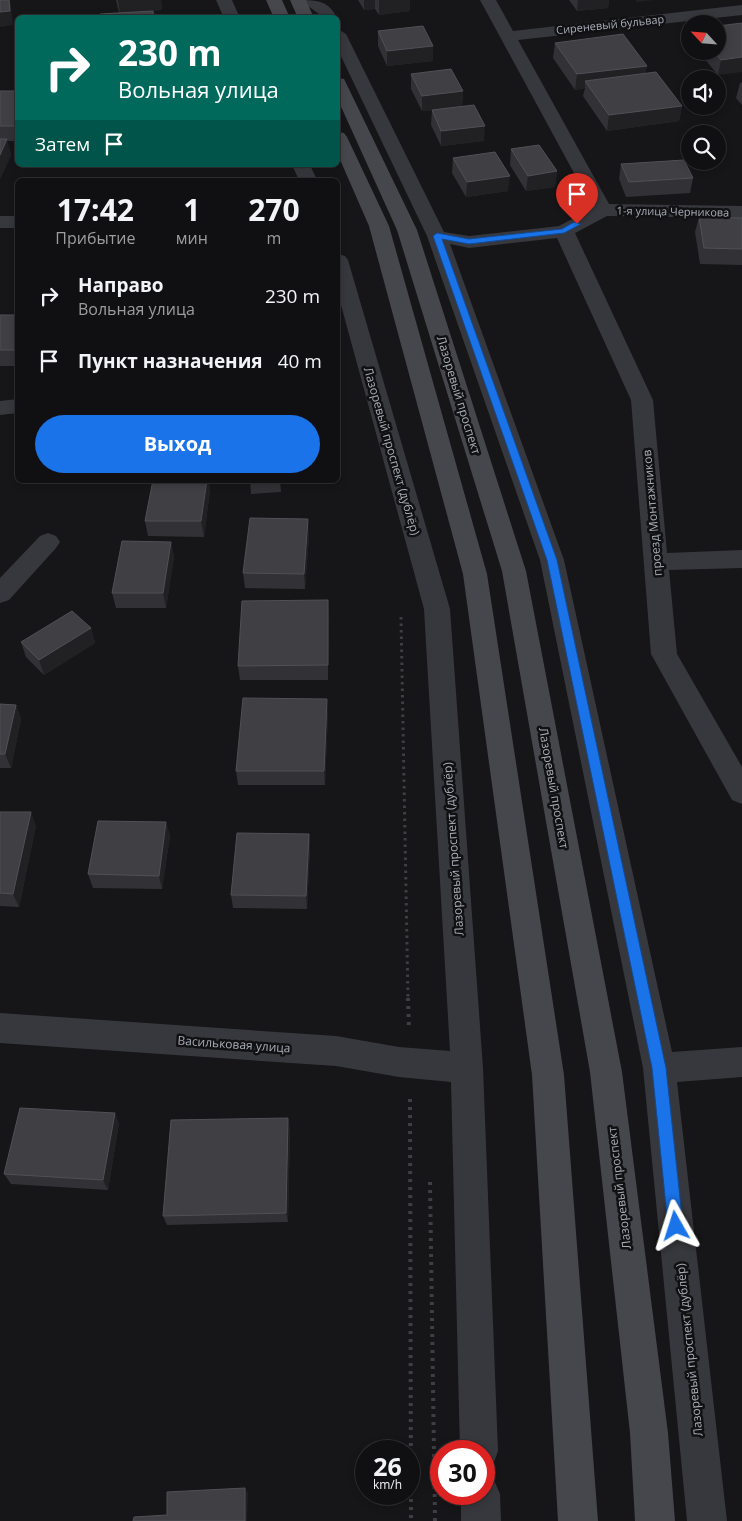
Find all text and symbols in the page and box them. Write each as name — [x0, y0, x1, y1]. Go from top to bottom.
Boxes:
street label: Сиреневый бульвар — [555, 11, 665, 37]
north arrow — [681, 15, 726, 60]
map controls — [681, 15, 726, 170]
text: 230 m — [118, 29, 222, 76]
icon: right — [35, 35, 100, 100]
button: sound — [681, 70, 726, 115]
text: Вольная улица — [118, 74, 279, 104]
button: search — [681, 125, 726, 170]
icon: arrive — [100, 130, 128, 158]
text: Затем — [35, 131, 90, 157]
pin — [556, 173, 598, 224]
icon: arrive — [563, 180, 591, 208]
text: 17:42 — [57, 189, 134, 230]
text: 1 — [183, 189, 200, 230]
text: 270 — [248, 189, 300, 230]
street label: 1-я улица Черникова — [617, 203, 729, 219]
text: Прибытие — [55, 227, 135, 249]
text: мин — [176, 227, 208, 249]
text: m — [267, 227, 281, 249]
text: Направо — [78, 272, 164, 298]
icon: right — [35, 282, 63, 310]
text: 230 m — [265, 283, 320, 309]
text: Вольная улица — [78, 298, 195, 320]
street label: Лазоревый проспект — [433, 334, 485, 457]
icon: arrive — [35, 347, 63, 375]
text: Пункт назначения — [78, 348, 263, 374]
text: 40 m — [278, 348, 322, 374]
street label: Лазоревый проспект (дублёр) — [360, 365, 424, 537]
button: Выход — [35, 415, 320, 473]
street label: проезд Монтажников — [638, 449, 666, 577]
street label: Лазоревый проспект — [535, 726, 573, 850]
street label: Лазоревый проспект (дублёр) — [438, 761, 468, 936]
street label: Васильковая улица — [177, 1032, 291, 1056]
street label: Лазоревый проспект — [603, 1126, 635, 1250]
position arrow — [649, 1199, 701, 1251]
street label: Лазоревый проспект (дублёр) — [671, 1262, 707, 1437]
speed limit sign: 30 — [430, 1440, 495, 1505]
text: 26 — [373, 1449, 402, 1483]
text: km/h — [373, 1476, 402, 1493]

